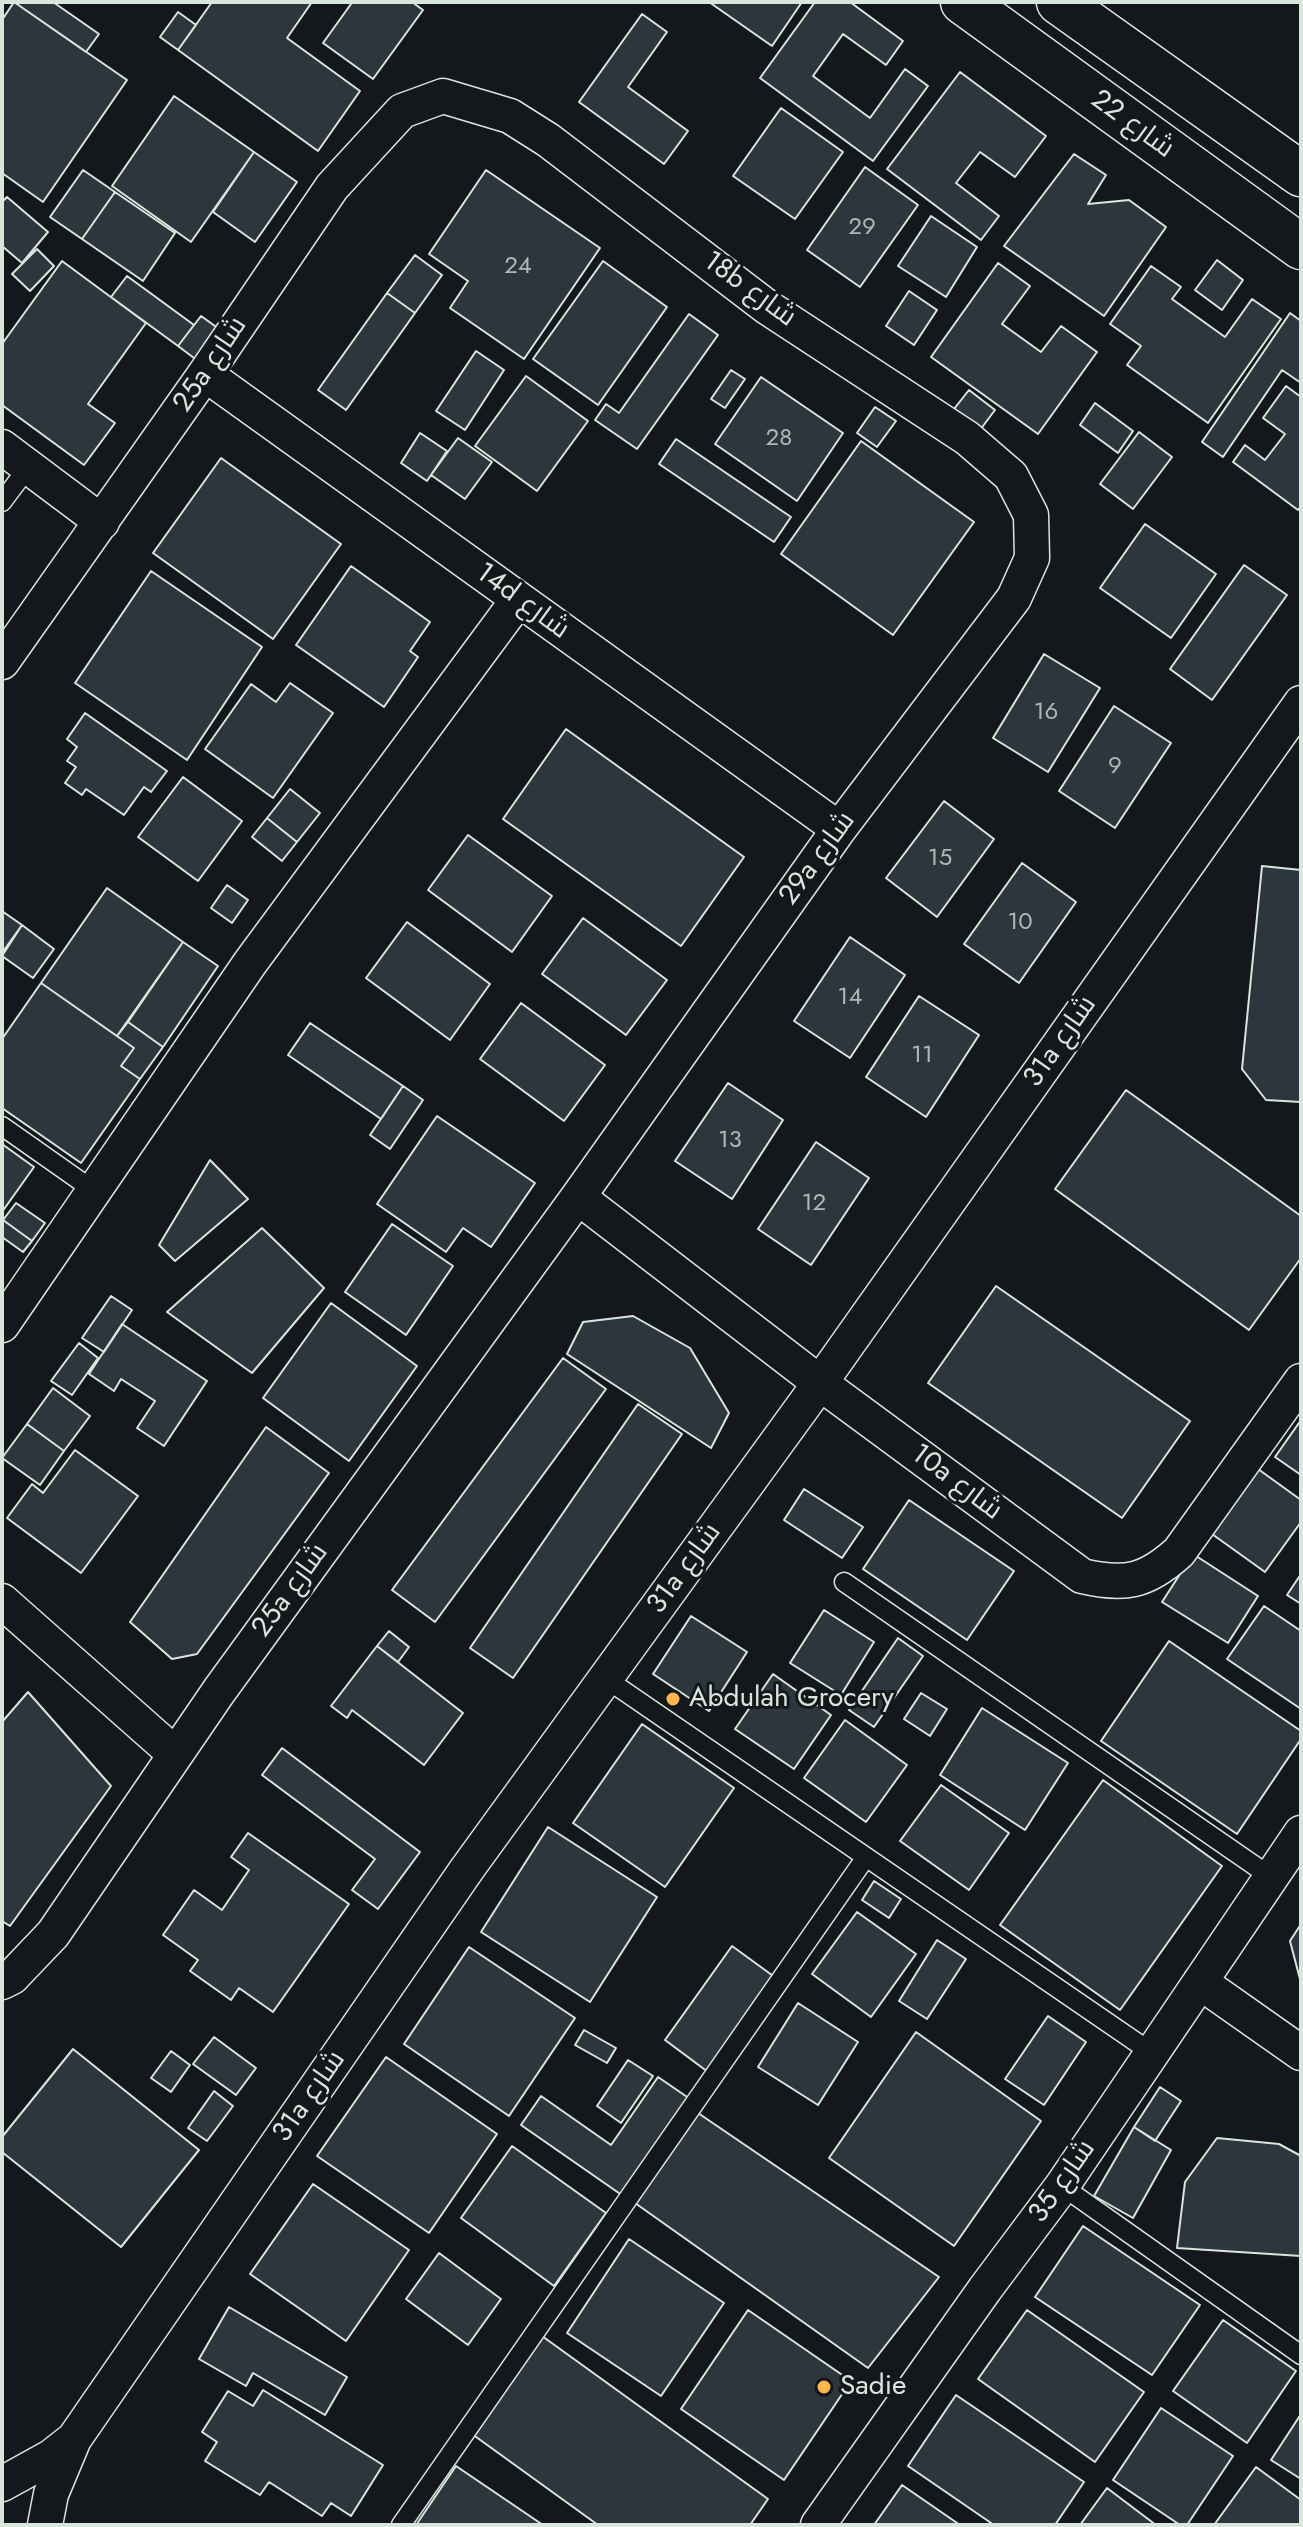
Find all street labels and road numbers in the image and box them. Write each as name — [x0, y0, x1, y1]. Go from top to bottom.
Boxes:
street label: شارع 22 — [1084, 84, 1180, 166]
street label: 18b شارع — [696, 245, 802, 335]
street label: 25a شارع — [167, 311, 255, 419]
street label: 14d شارع — [469, 557, 575, 647]
street label: 29a شارع — [773, 806, 863, 912]
street label: 31a شارع — [1017, 990, 1105, 1094]
street label: 10a شارع — [904, 1438, 1008, 1528]
street label: 31a شارع — [641, 1517, 729, 1621]
street label: 25a شارع — [246, 1538, 336, 1644]
street label: 31a شارع — [266, 2045, 354, 2149]
street label: شارع 35 — [1022, 2134, 1104, 2230]

